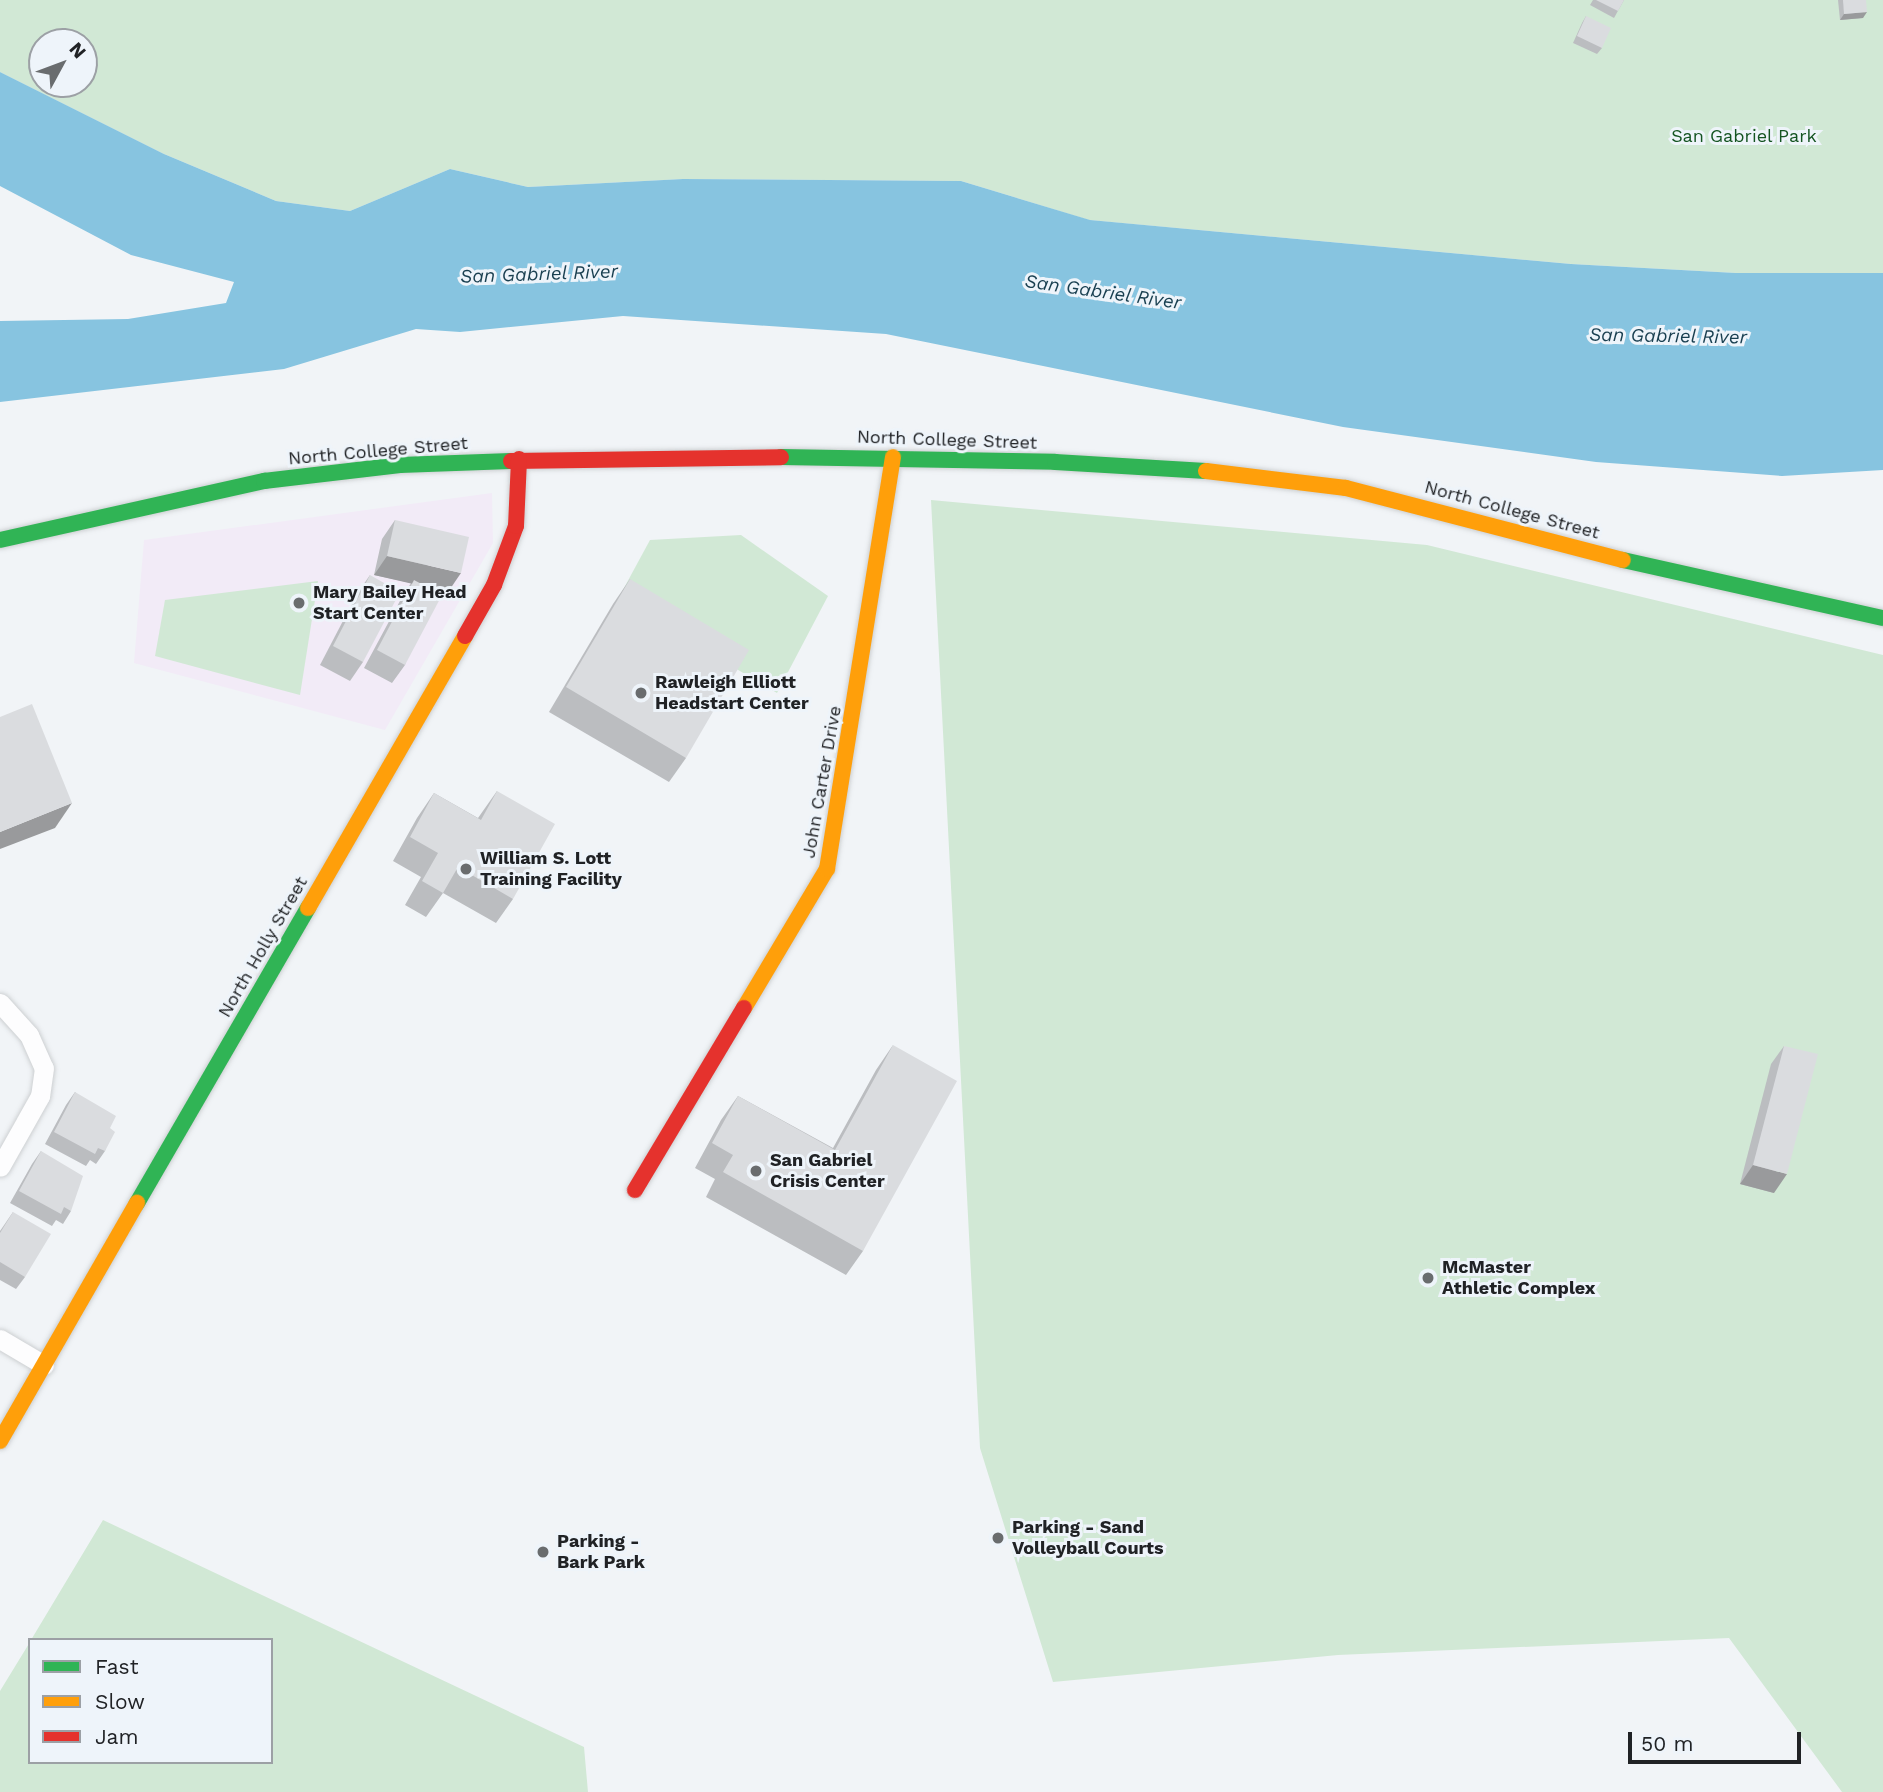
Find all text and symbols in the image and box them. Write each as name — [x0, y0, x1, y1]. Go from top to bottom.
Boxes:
north arrow — [28, 28, 98, 98]
text: N — [64, 37, 91, 63]
park label: San Gabriel Park — [1671, 125, 1817, 147]
water label: San Gabriel River — [459, 260, 619, 288]
water label: San Gabriel River — [1023, 270, 1183, 314]
water label: San Gabriel River — [1588, 323, 1748, 349]
street label: North College Street — [857, 426, 1037, 454]
street label: North College Street — [287, 432, 469, 470]
street label: North College Street — [1422, 476, 1602, 544]
place label: Mary Bailey Head Start Center — [313, 582, 467, 624]
marker: Mary Bailey Head Start Center — [291, 595, 307, 611]
place label: Rawleigh Elliott Headstart Center — [655, 672, 809, 714]
marker: Rawleigh Elliott Headstart Center — [633, 685, 649, 701]
street label: John Carter Drive — [798, 704, 846, 860]
place label: William S. Lott Training Facility — [480, 848, 622, 890]
marker: William S. Lott Training Facility — [458, 861, 474, 877]
street label: North Holly Street — [214, 873, 312, 1021]
place label: San Gabriel Crisis Center — [770, 1150, 885, 1192]
marker: San Gabriel Crisis Center — [748, 1163, 764, 1179]
place label: McMaster Athletic Complex — [1442, 1257, 1595, 1300]
marker: McMaster Athletic Complex — [1420, 1270, 1436, 1286]
place label: Parking - Sand Volleyball Courts — [1012, 1517, 1164, 1560]
marker: Parking - Sand Volleyball Courts — [990, 1530, 1006, 1546]
place label: Parking - Bark Park — [557, 1531, 645, 1574]
marker: Parking - Bark Park — [535, 1544, 551, 1560]
legend — [28, 1638, 273, 1764]
text: Fast — [95, 1654, 139, 1679]
text: Slow — [95, 1689, 145, 1714]
scale bar — [1631, 1718, 1804, 1762]
text: Jam — [95, 1724, 138, 1749]
text: 50 m — [1641, 1731, 1693, 1756]

